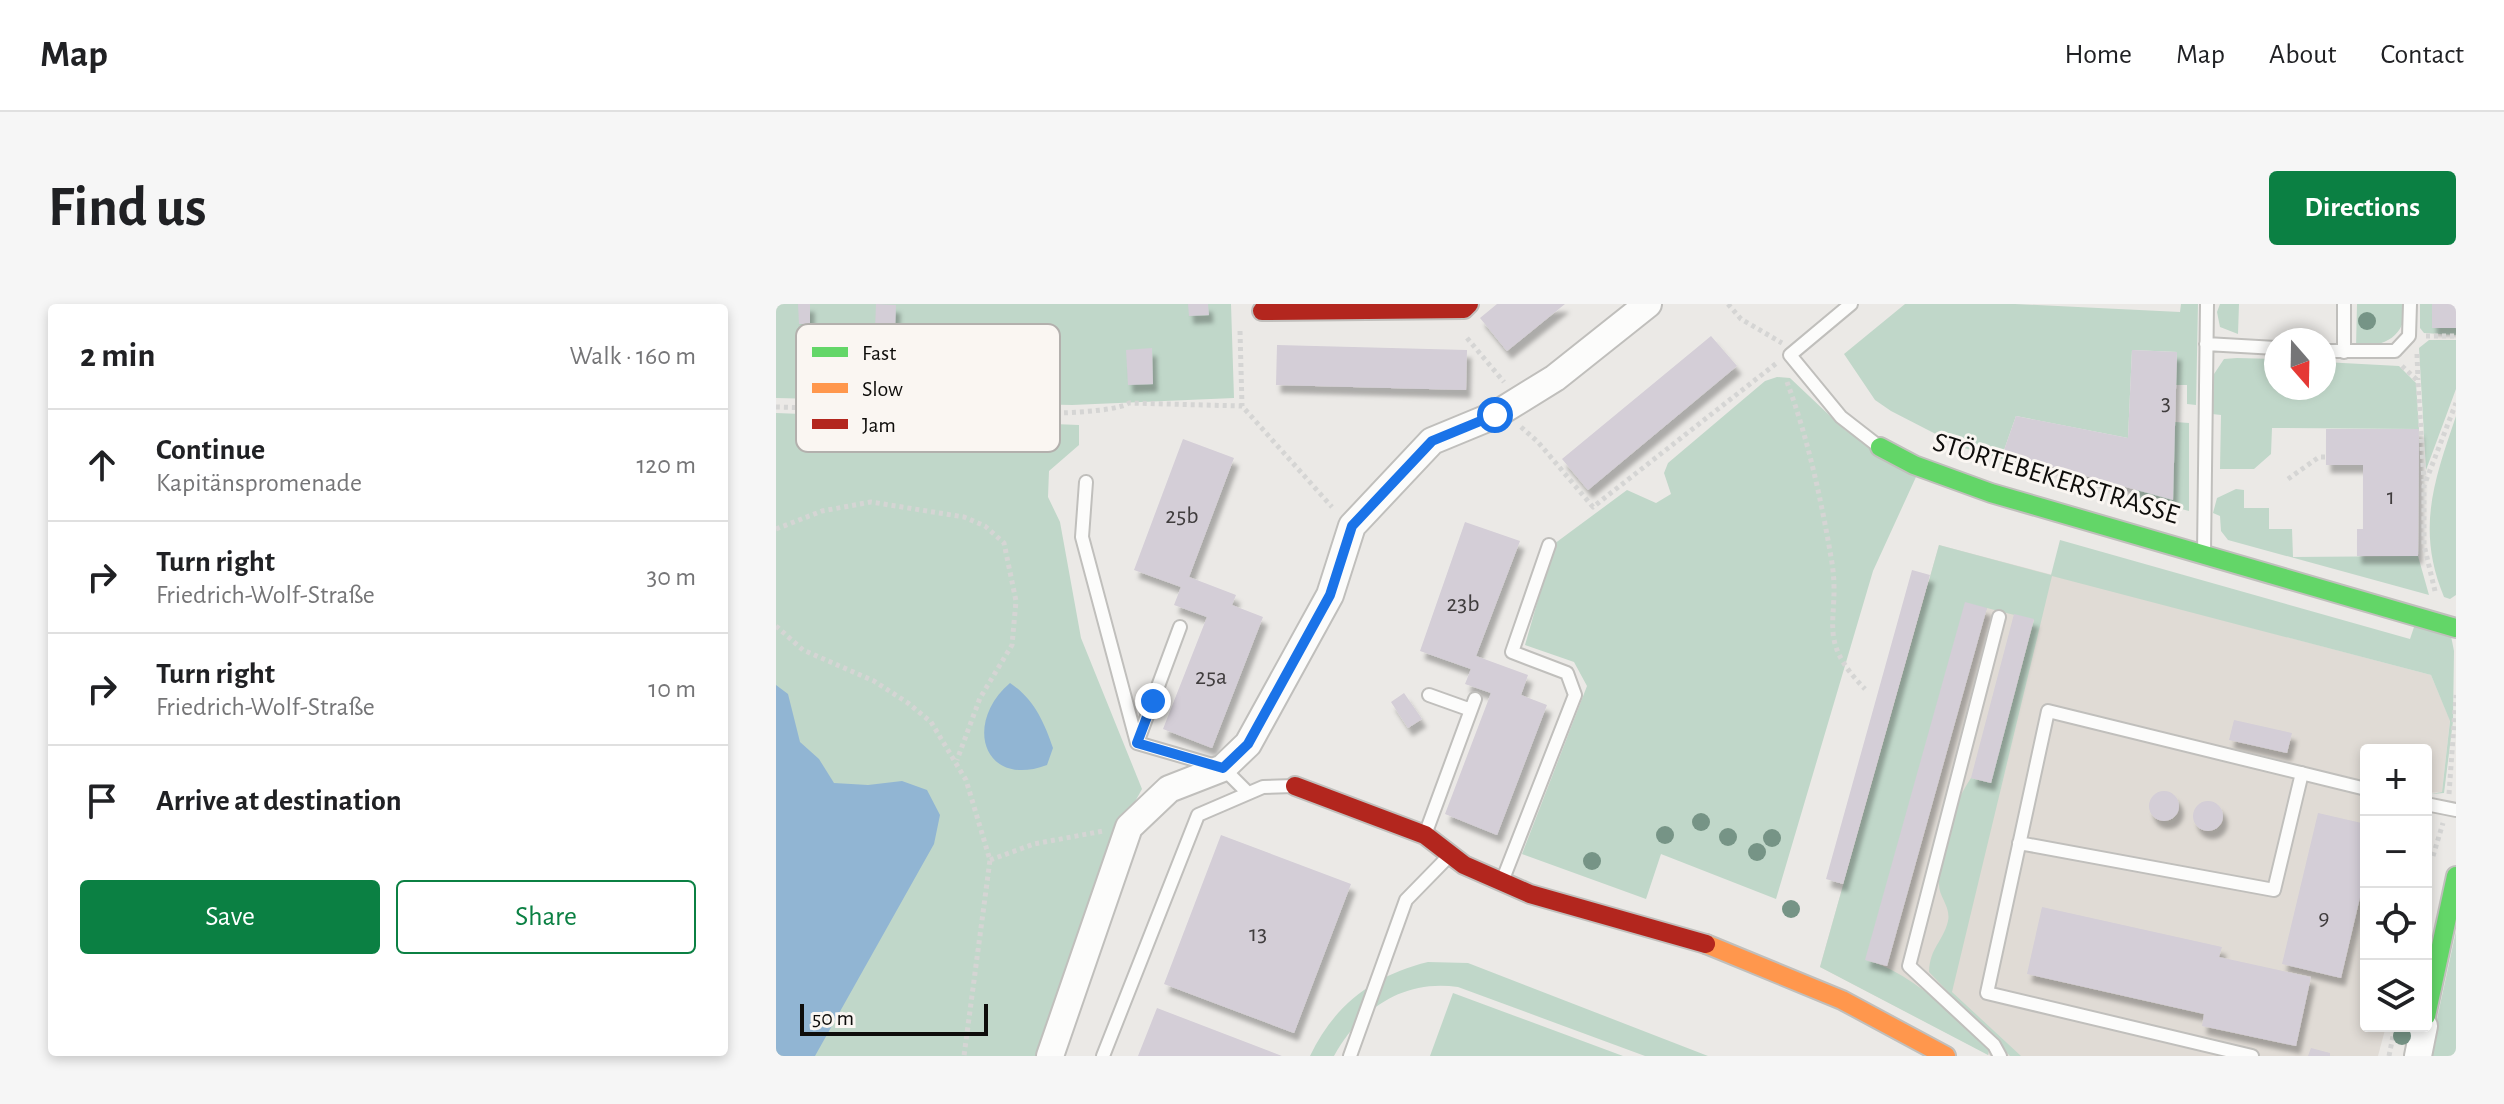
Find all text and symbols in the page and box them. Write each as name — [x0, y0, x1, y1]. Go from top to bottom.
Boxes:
text: Map — [40, 36, 108, 74]
text: Home — [2065, 41, 2132, 69]
text: Map — [2176, 41, 2225, 69]
text: About — [2269, 41, 2337, 69]
text: Contact — [2381, 41, 2464, 69]
button: Directions — [2269, 171, 2456, 245]
text: Find us — [48, 180, 206, 236]
legend — [796, 324, 1060, 452]
north arrow — [2264, 328, 2336, 400]
text: 2 min — [80, 339, 155, 373]
text: Fast — [862, 342, 896, 364]
text: Walk · 160 m — [569, 343, 696, 369]
text: Slow — [862, 378, 903, 400]
house number: 3 — [2161, 391, 2171, 415]
route start — [1477, 397, 1513, 433]
text: Jam — [862, 414, 896, 436]
street label: STÖRTEBEKERSTRASSE — [1930, 426, 2183, 530]
text: Continue — [156, 435, 265, 465]
icon: ahead — [80, 443, 124, 487]
text: 120 m — [636, 452, 696, 478]
text: Kapitänspromenade — [156, 470, 362, 496]
house number: 1 — [2387, 485, 2395, 509]
house number: 25b — [1165, 504, 1199, 528]
text: Turn right — [156, 547, 275, 577]
icon: right — [80, 555, 124, 599]
text: 30 m — [646, 564, 696, 590]
text: Friedrich-Wolf-Straße — [156, 582, 375, 608]
house number: 23b — [1446, 592, 1480, 616]
text: Turn right — [156, 659, 275, 689]
house number: 25a — [1195, 665, 1227, 689]
icon: right — [80, 667, 124, 711]
text: 10 m — [648, 676, 696, 702]
route end — [1135, 683, 1171, 719]
text: Friedrich-Wolf-Straße — [156, 694, 375, 720]
map controls — [2360, 744, 2432, 1032]
button: + — [2360, 744, 2432, 816]
icon: arrive — [80, 779, 124, 823]
text: Arrive at destination — [156, 786, 402, 816]
button: − — [2360, 816, 2432, 888]
button: Save — [80, 880, 380, 954]
button: Share — [396, 880, 696, 954]
button: locate — [2360, 888, 2432, 960]
house number: 9 — [2318, 906, 2330, 930]
house number: 13 — [1249, 922, 1267, 946]
button: layers — [2360, 960, 2432, 1032]
scale bar — [800, 1000, 988, 1036]
text: 50 m — [812, 1007, 854, 1029]

